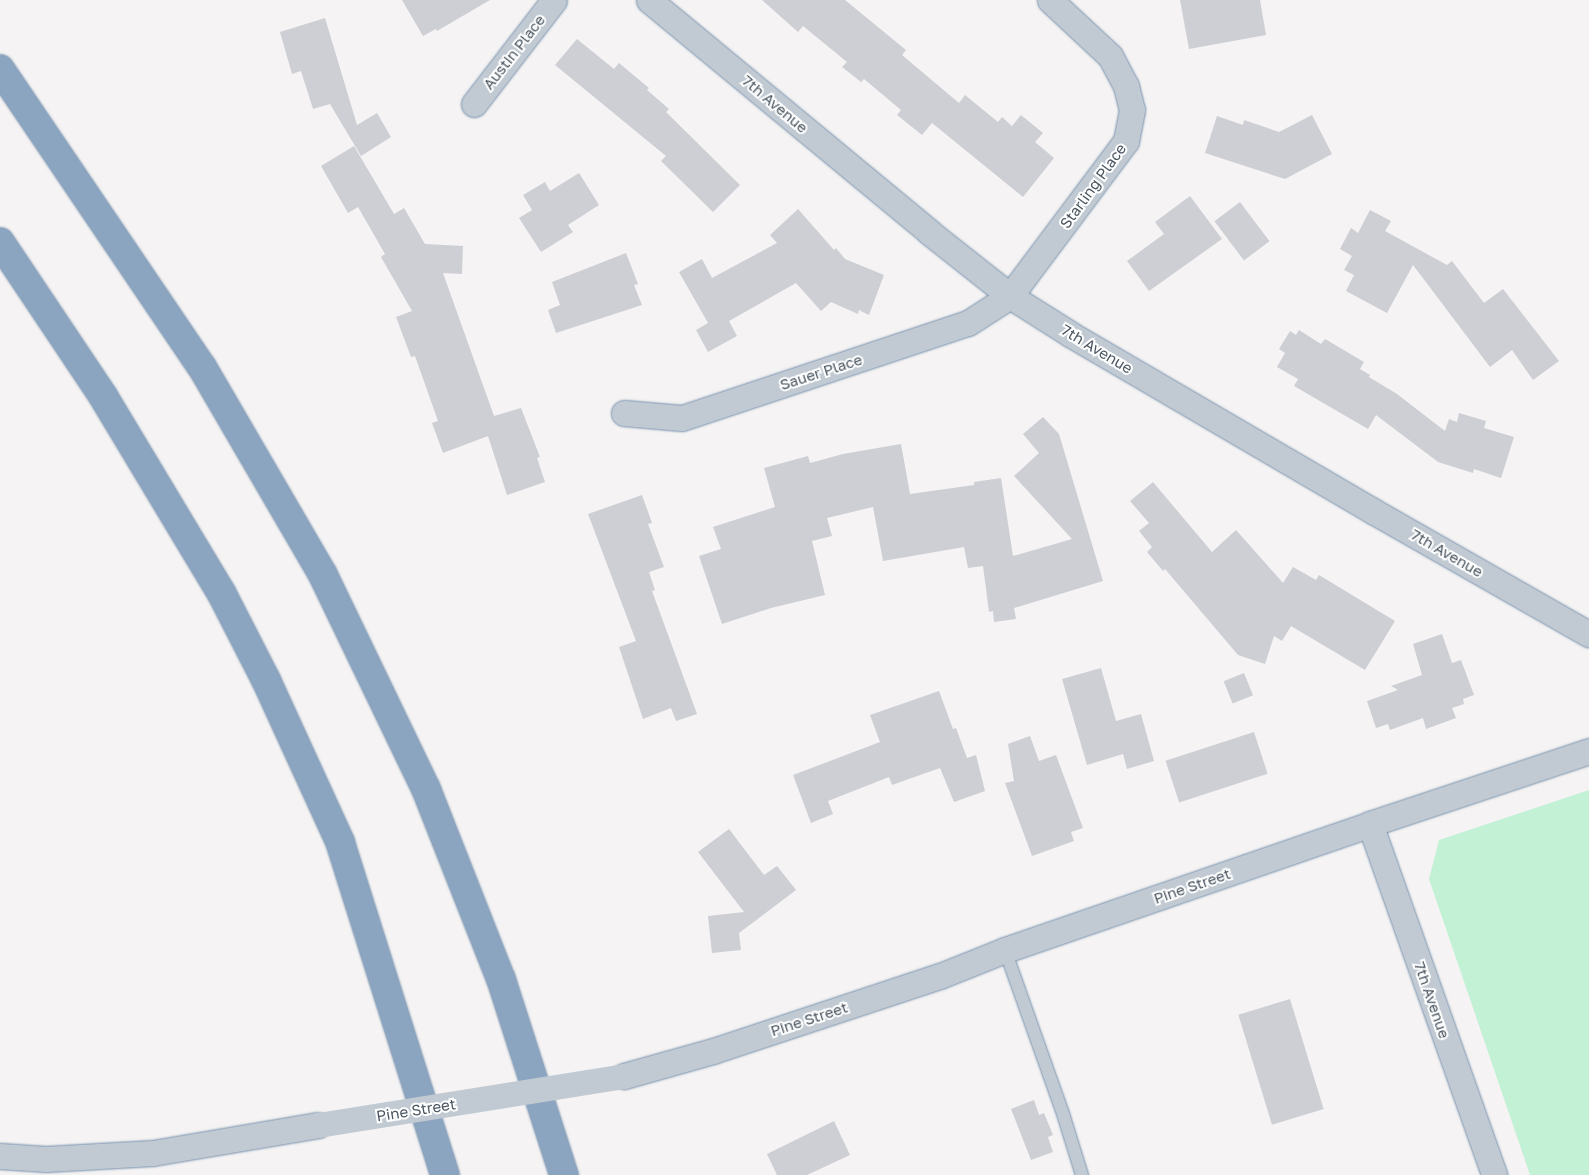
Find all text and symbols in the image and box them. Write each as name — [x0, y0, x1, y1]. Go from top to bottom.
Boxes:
street label: Austin Place — [479, 11, 549, 93]
street label: 7th Avenue — [739, 71, 811, 137]
street label: Starling Place — [1056, 140, 1130, 232]
street label: 7th Avenue — [1058, 321, 1136, 377]
street label: Sauer Place — [778, 350, 864, 394]
street label: 7th Avenue — [1408, 525, 1486, 581]
street label: Pine Street — [1151, 864, 1233, 908]
street label: 7th Avenue — [1410, 959, 1454, 1041]
street label: Pine Street — [768, 998, 850, 1040]
street label: Pine Street — [375, 1095, 457, 1125]

